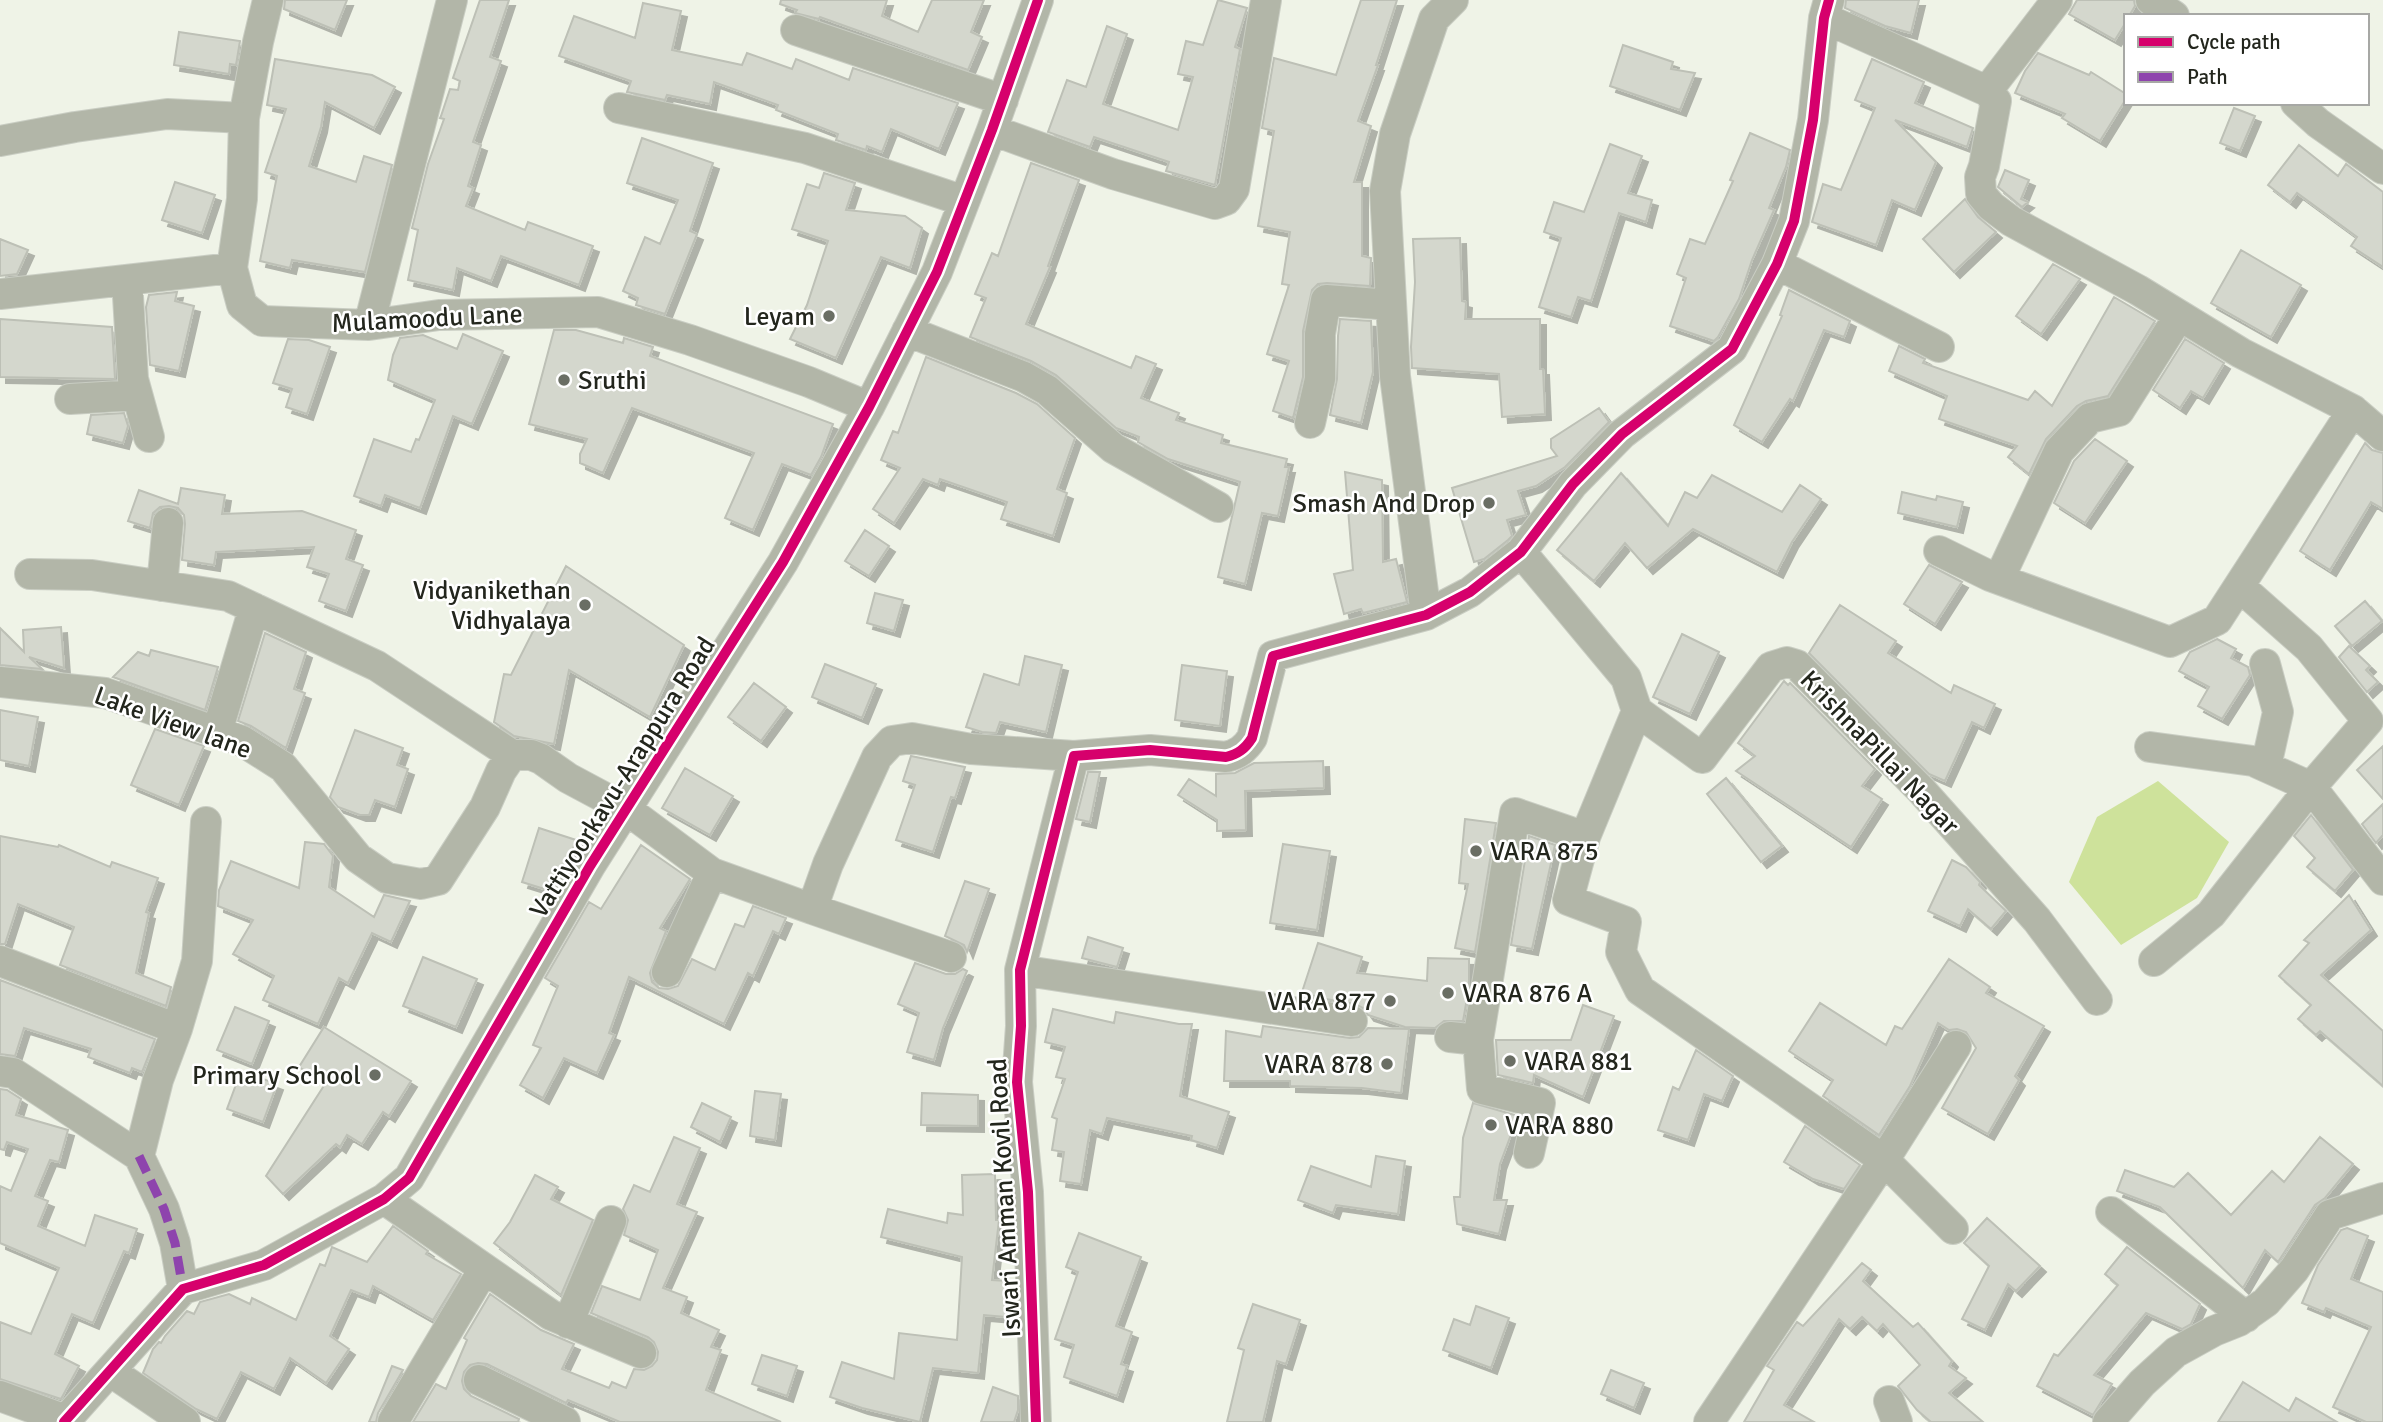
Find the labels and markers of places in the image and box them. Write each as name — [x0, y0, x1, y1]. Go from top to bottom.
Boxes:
place label: Leyam — [744, 301, 815, 333]
marker: Leyam — [821, 308, 837, 324]
place label: Sruthi — [578, 365, 647, 397]
marker: Sruthi — [556, 372, 572, 388]
place label: Smash And Drop — [1293, 488, 1475, 520]
marker: Smash And Drop — [1481, 495, 1497, 511]
place label: Vidyanikethan Vidhyalaya — [413, 575, 571, 637]
marker: Vidyanikethan Vidhyalaya — [577, 597, 593, 613]
place label: VARA 875 — [1490, 836, 1599, 868]
marker: VARA 875 — [1468, 843, 1484, 859]
place label: VARA 876 A — [1462, 978, 1593, 1010]
marker: VARA 876 A — [1440, 985, 1456, 1001]
place label: VARA 877 — [1267, 986, 1376, 1018]
marker: VARA 877 — [1382, 993, 1398, 1009]
place label: VARA 881 — [1524, 1046, 1633, 1078]
place label: VARA 878 — [1264, 1049, 1373, 1081]
marker: VARA 881 — [1502, 1053, 1518, 1069]
marker: VARA 878 — [1379, 1056, 1395, 1072]
place label: Primary School — [192, 1060, 361, 1092]
marker: Primary School — [367, 1067, 383, 1083]
place label: VARA 880 — [1505, 1110, 1614, 1142]
marker: VARA 880 — [1483, 1117, 1499, 1133]

